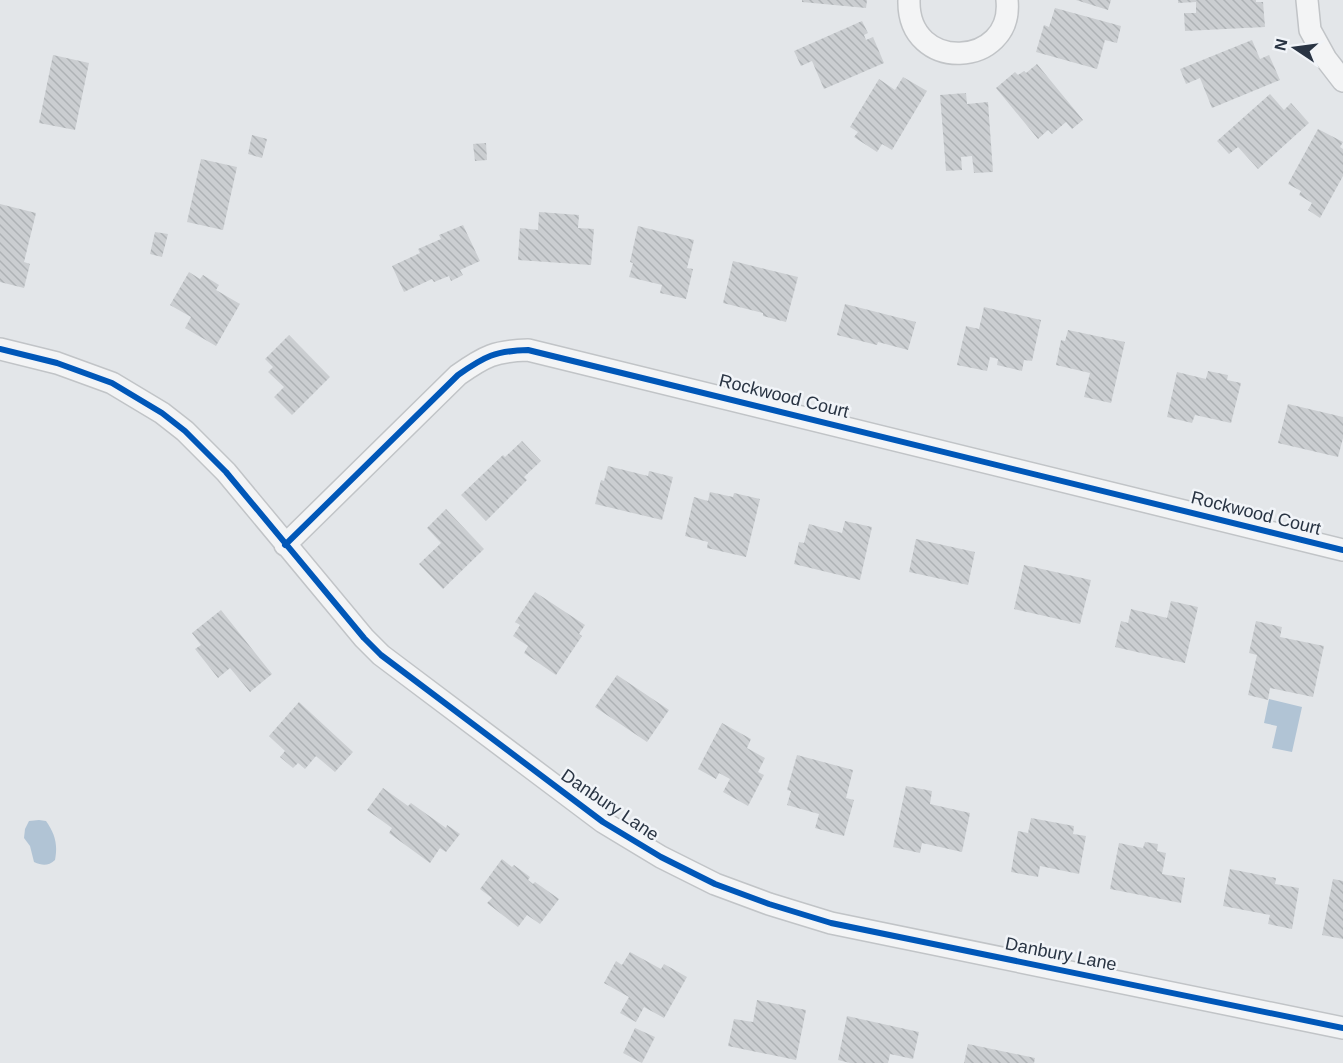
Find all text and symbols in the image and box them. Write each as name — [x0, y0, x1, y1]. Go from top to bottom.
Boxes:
north arrow — [1265, 18, 1325, 78]
text: N — [1271, 37, 1290, 52]
street label: Rockwood Court — [717, 370, 851, 422]
street label: Rockwood Court — [1189, 487, 1323, 539]
street label: Danbury Lane — [558, 765, 662, 845]
street label: Danbury Lane — [1004, 933, 1118, 975]

